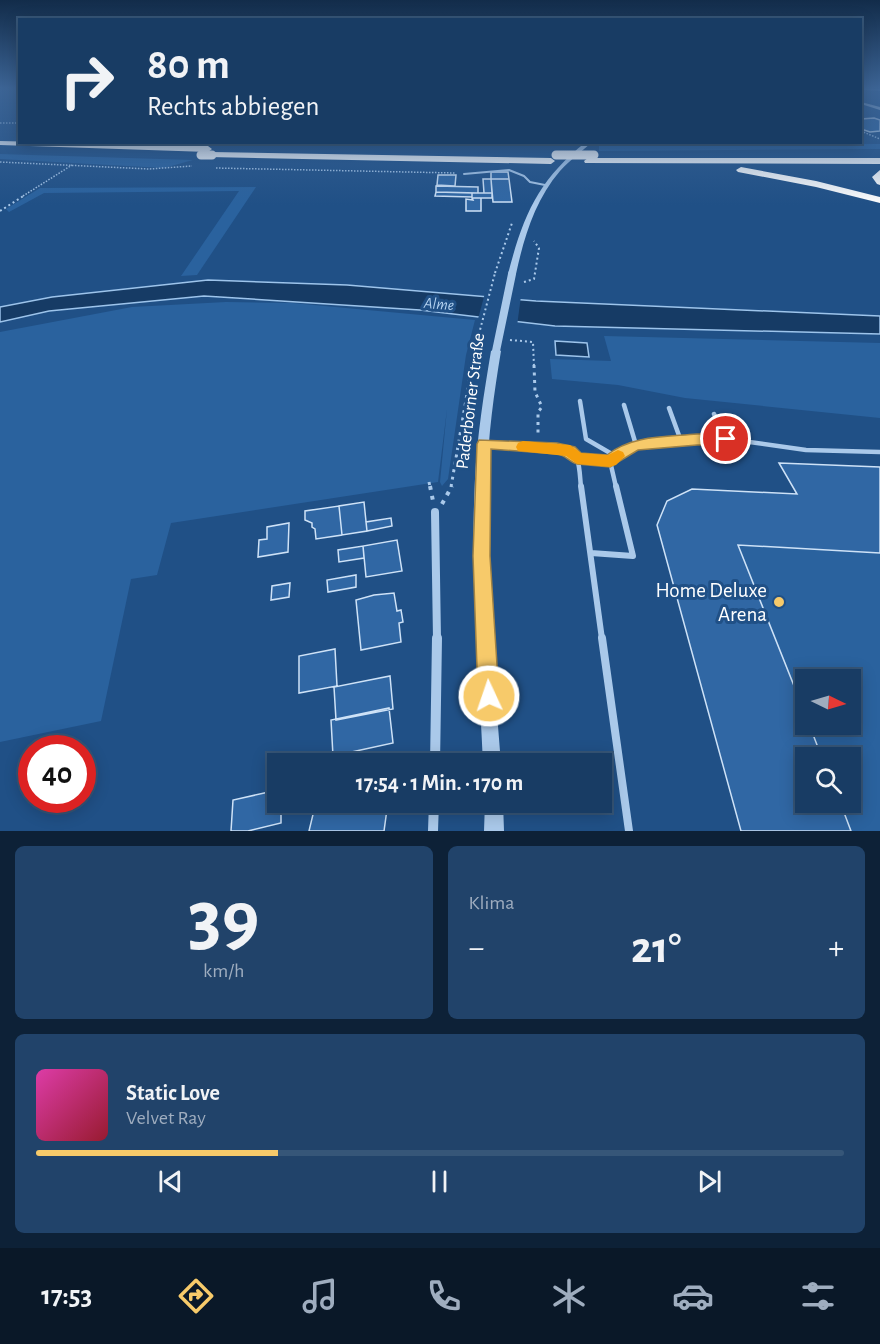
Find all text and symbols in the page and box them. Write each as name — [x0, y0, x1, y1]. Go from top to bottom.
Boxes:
icon: right — [48, 42, 126, 120]
text: 80 m — [147, 44, 230, 86]
text: Rechts abbiegen — [147, 93, 319, 120]
water label: Alme — [422, 295, 455, 313]
street label: Paderborner Straße — [454, 332, 488, 470]
pin — [700, 413, 751, 464]
icon: arrive — [709, 422, 742, 455]
place label: Home Deluxe Arena — [655, 580, 767, 625]
marker: Home Deluxe Arena — [772, 595, 786, 609]
position arrow — [457, 664, 521, 728]
north arrow — [795, 669, 861, 735]
map controls — [795, 669, 861, 813]
speed limit sign: 40 — [18, 735, 96, 813]
button: search — [795, 747, 861, 813]
text: 17:54 · 1 Min. · 170 m — [356, 772, 523, 794]
text: 39 — [188, 881, 259, 959]
text: Klima — [469, 893, 514, 913]
text: 21° — [631, 926, 682, 971]
text: − — [469, 932, 484, 965]
text: + — [828, 932, 844, 965]
text: km/h — [203, 961, 244, 981]
text: Static Love — [126, 1082, 220, 1104]
text: Velvet Ray — [126, 1108, 206, 1128]
icon: previous — [154, 1165, 187, 1198]
icon: pause — [423, 1165, 456, 1198]
icon: next — [693, 1165, 726, 1198]
icon: directions — [175, 1275, 217, 1317]
icon: music — [299, 1275, 341, 1317]
icon: phone — [423, 1275, 465, 1317]
icon: climate — [548, 1275, 590, 1317]
icon: car — [672, 1275, 714, 1317]
icon: filters — [797, 1275, 839, 1317]
text: 17:53 — [41, 1282, 92, 1309]

